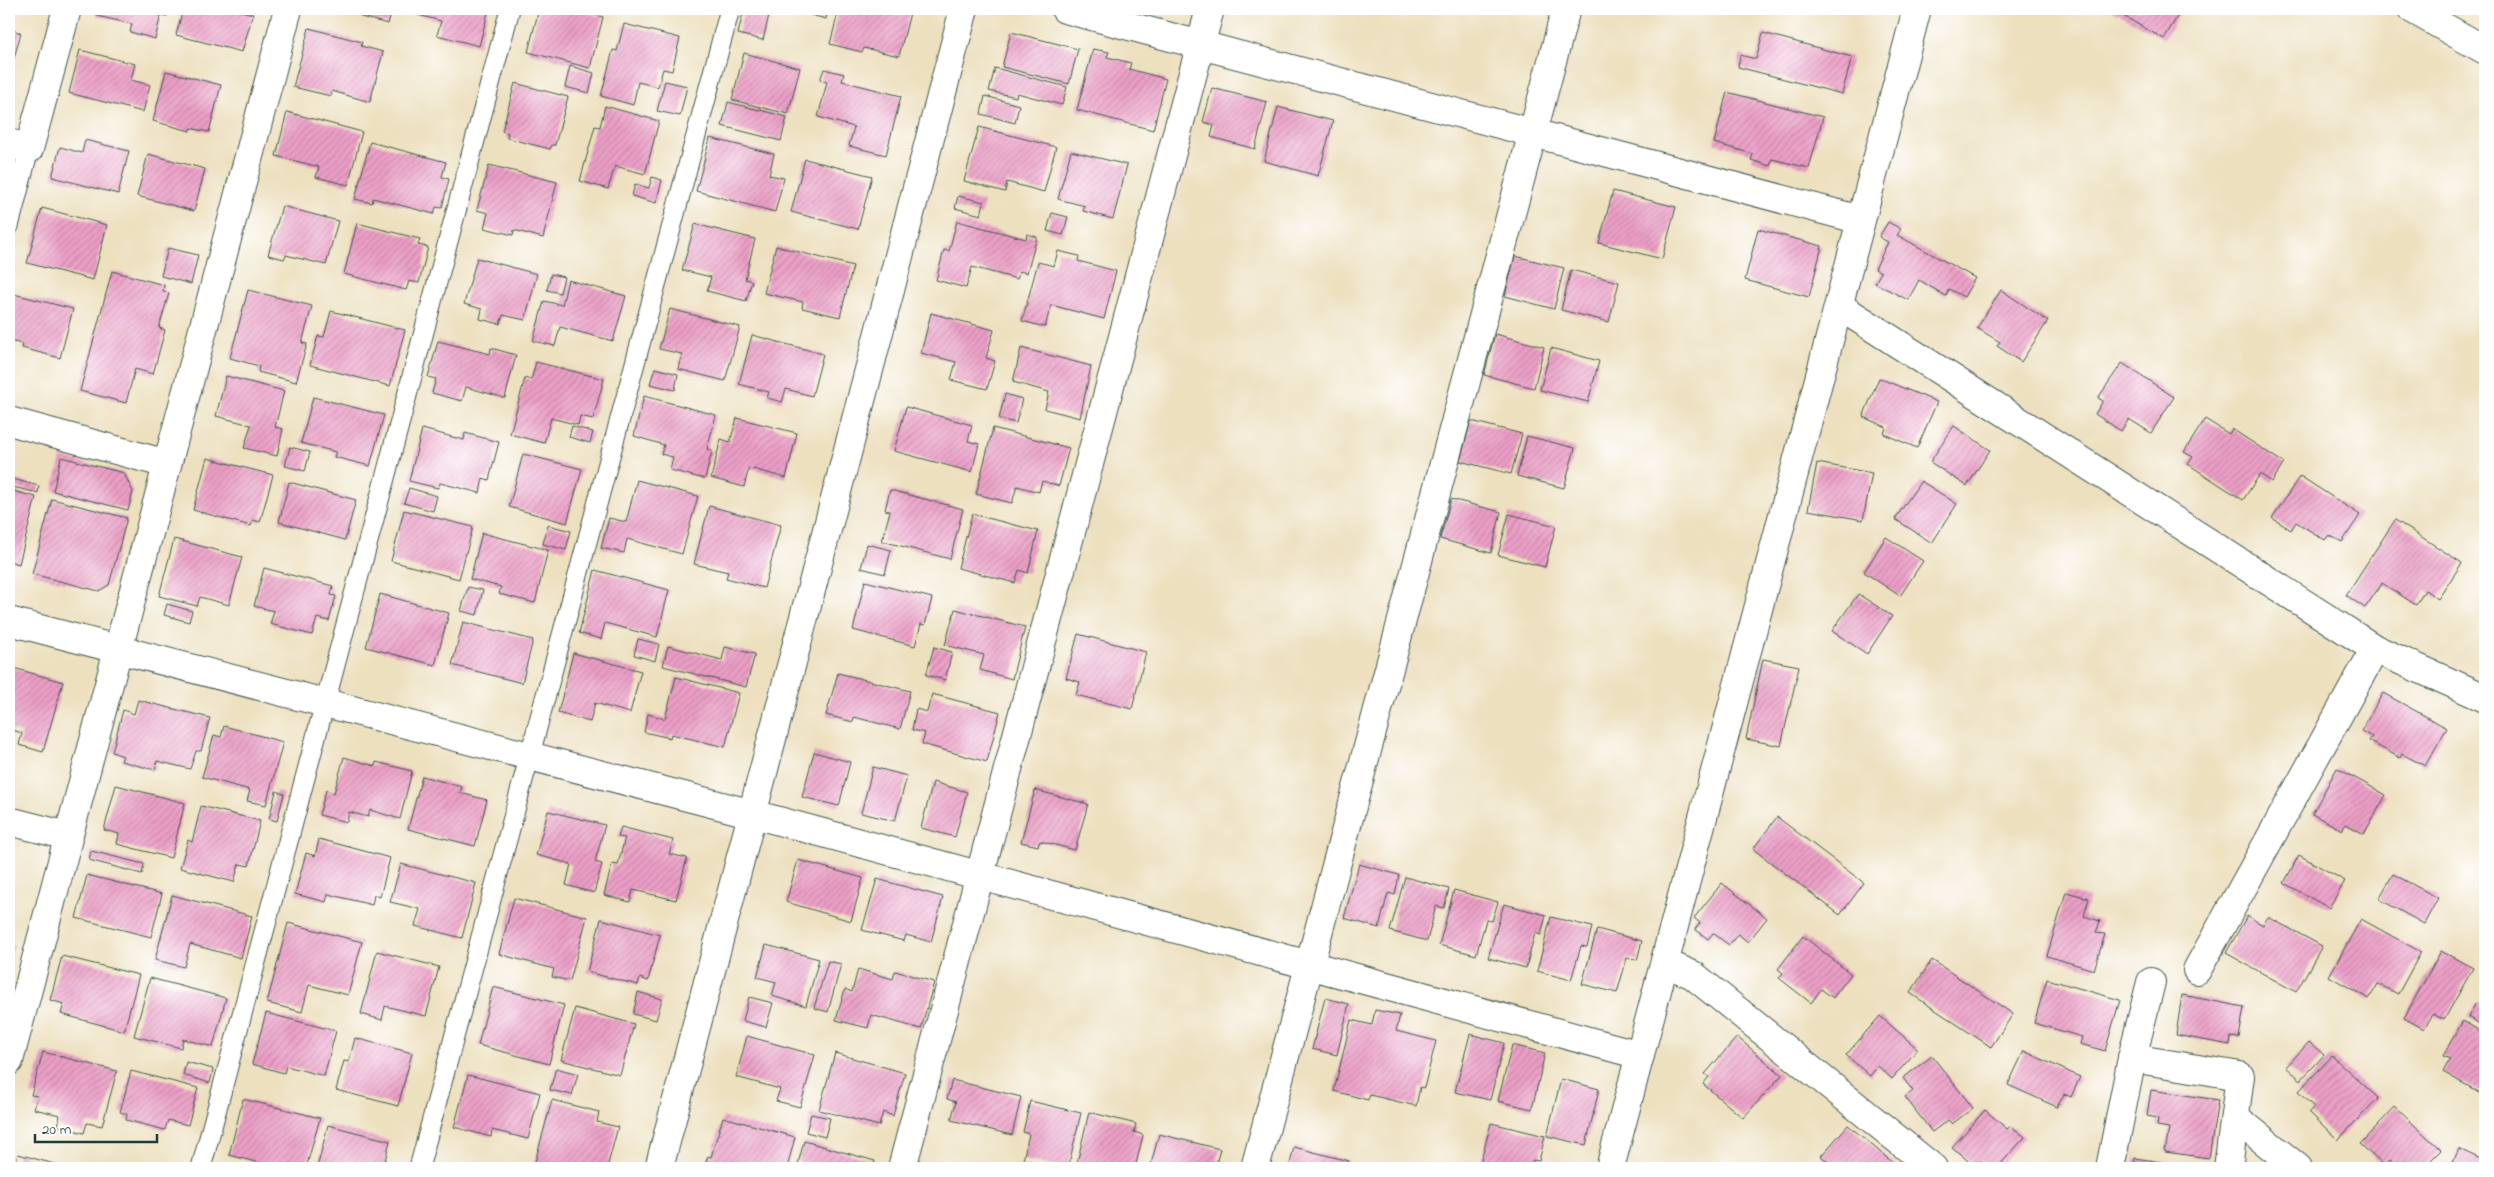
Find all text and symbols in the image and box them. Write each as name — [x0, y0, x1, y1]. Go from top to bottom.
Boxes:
scale bar — [35, 1112, 158, 1144]
text: 20 m — [42, 1119, 72, 1141]

